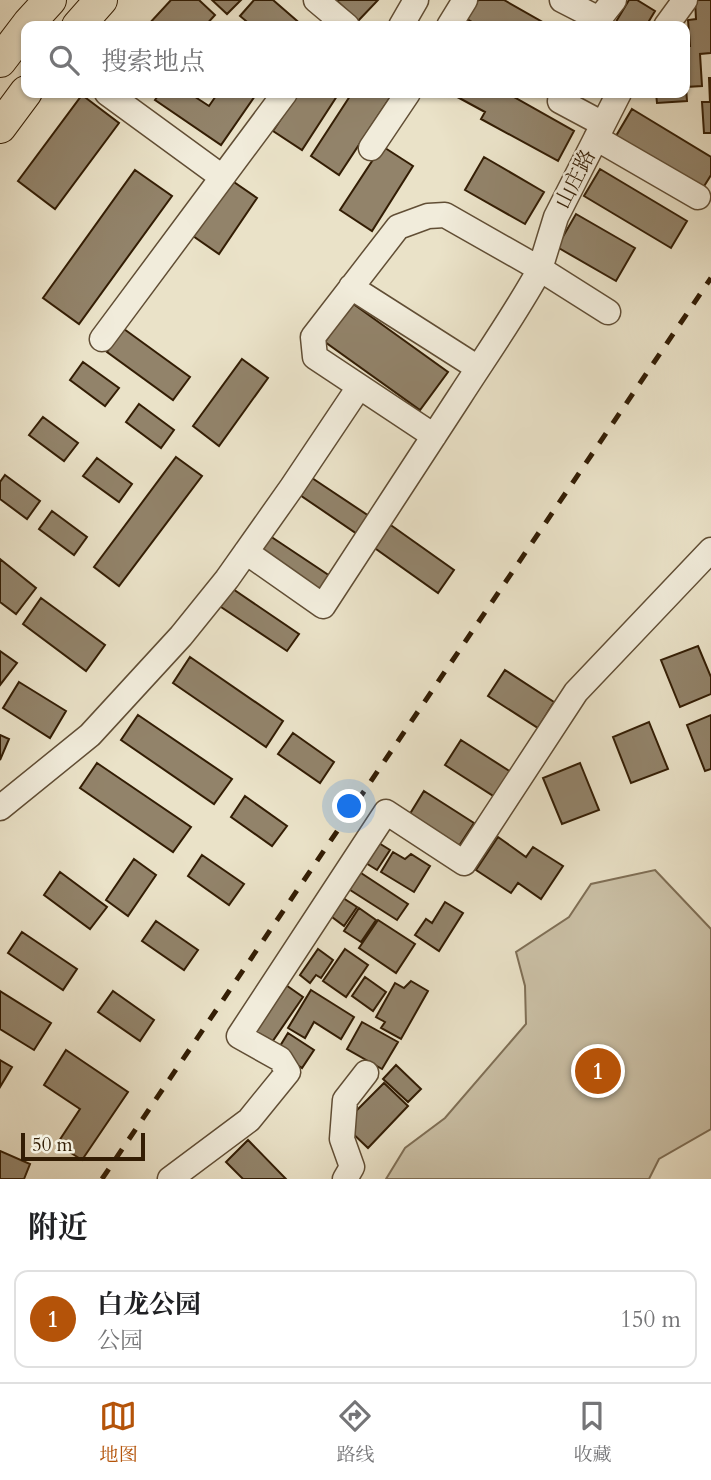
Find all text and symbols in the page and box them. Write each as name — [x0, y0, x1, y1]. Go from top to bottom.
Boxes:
search box — [21, 21, 690, 98]
icon: search — [45, 41, 83, 79]
text: 搜索地点 — [101, 44, 205, 79]
street label: 山庄路 — [548, 145, 603, 214]
your location — [332, 789, 366, 823]
pin: 1 — [575, 1045, 621, 1097]
scale bar — [21, 1130, 145, 1162]
text: 50 m — [32, 1132, 73, 1158]
text: 附近 — [28, 1207, 88, 1248]
text: 白龙公园 — [97, 1287, 201, 1322]
text: 1 — [47, 1304, 59, 1335]
text: 150 m — [620, 1304, 681, 1335]
text: 公园 — [97, 1325, 143, 1356]
tab: 地图 — [99, 1397, 138, 1468]
tab: 路线 — [336, 1397, 375, 1468]
tab: 收藏 — [573, 1397, 612, 1468]

